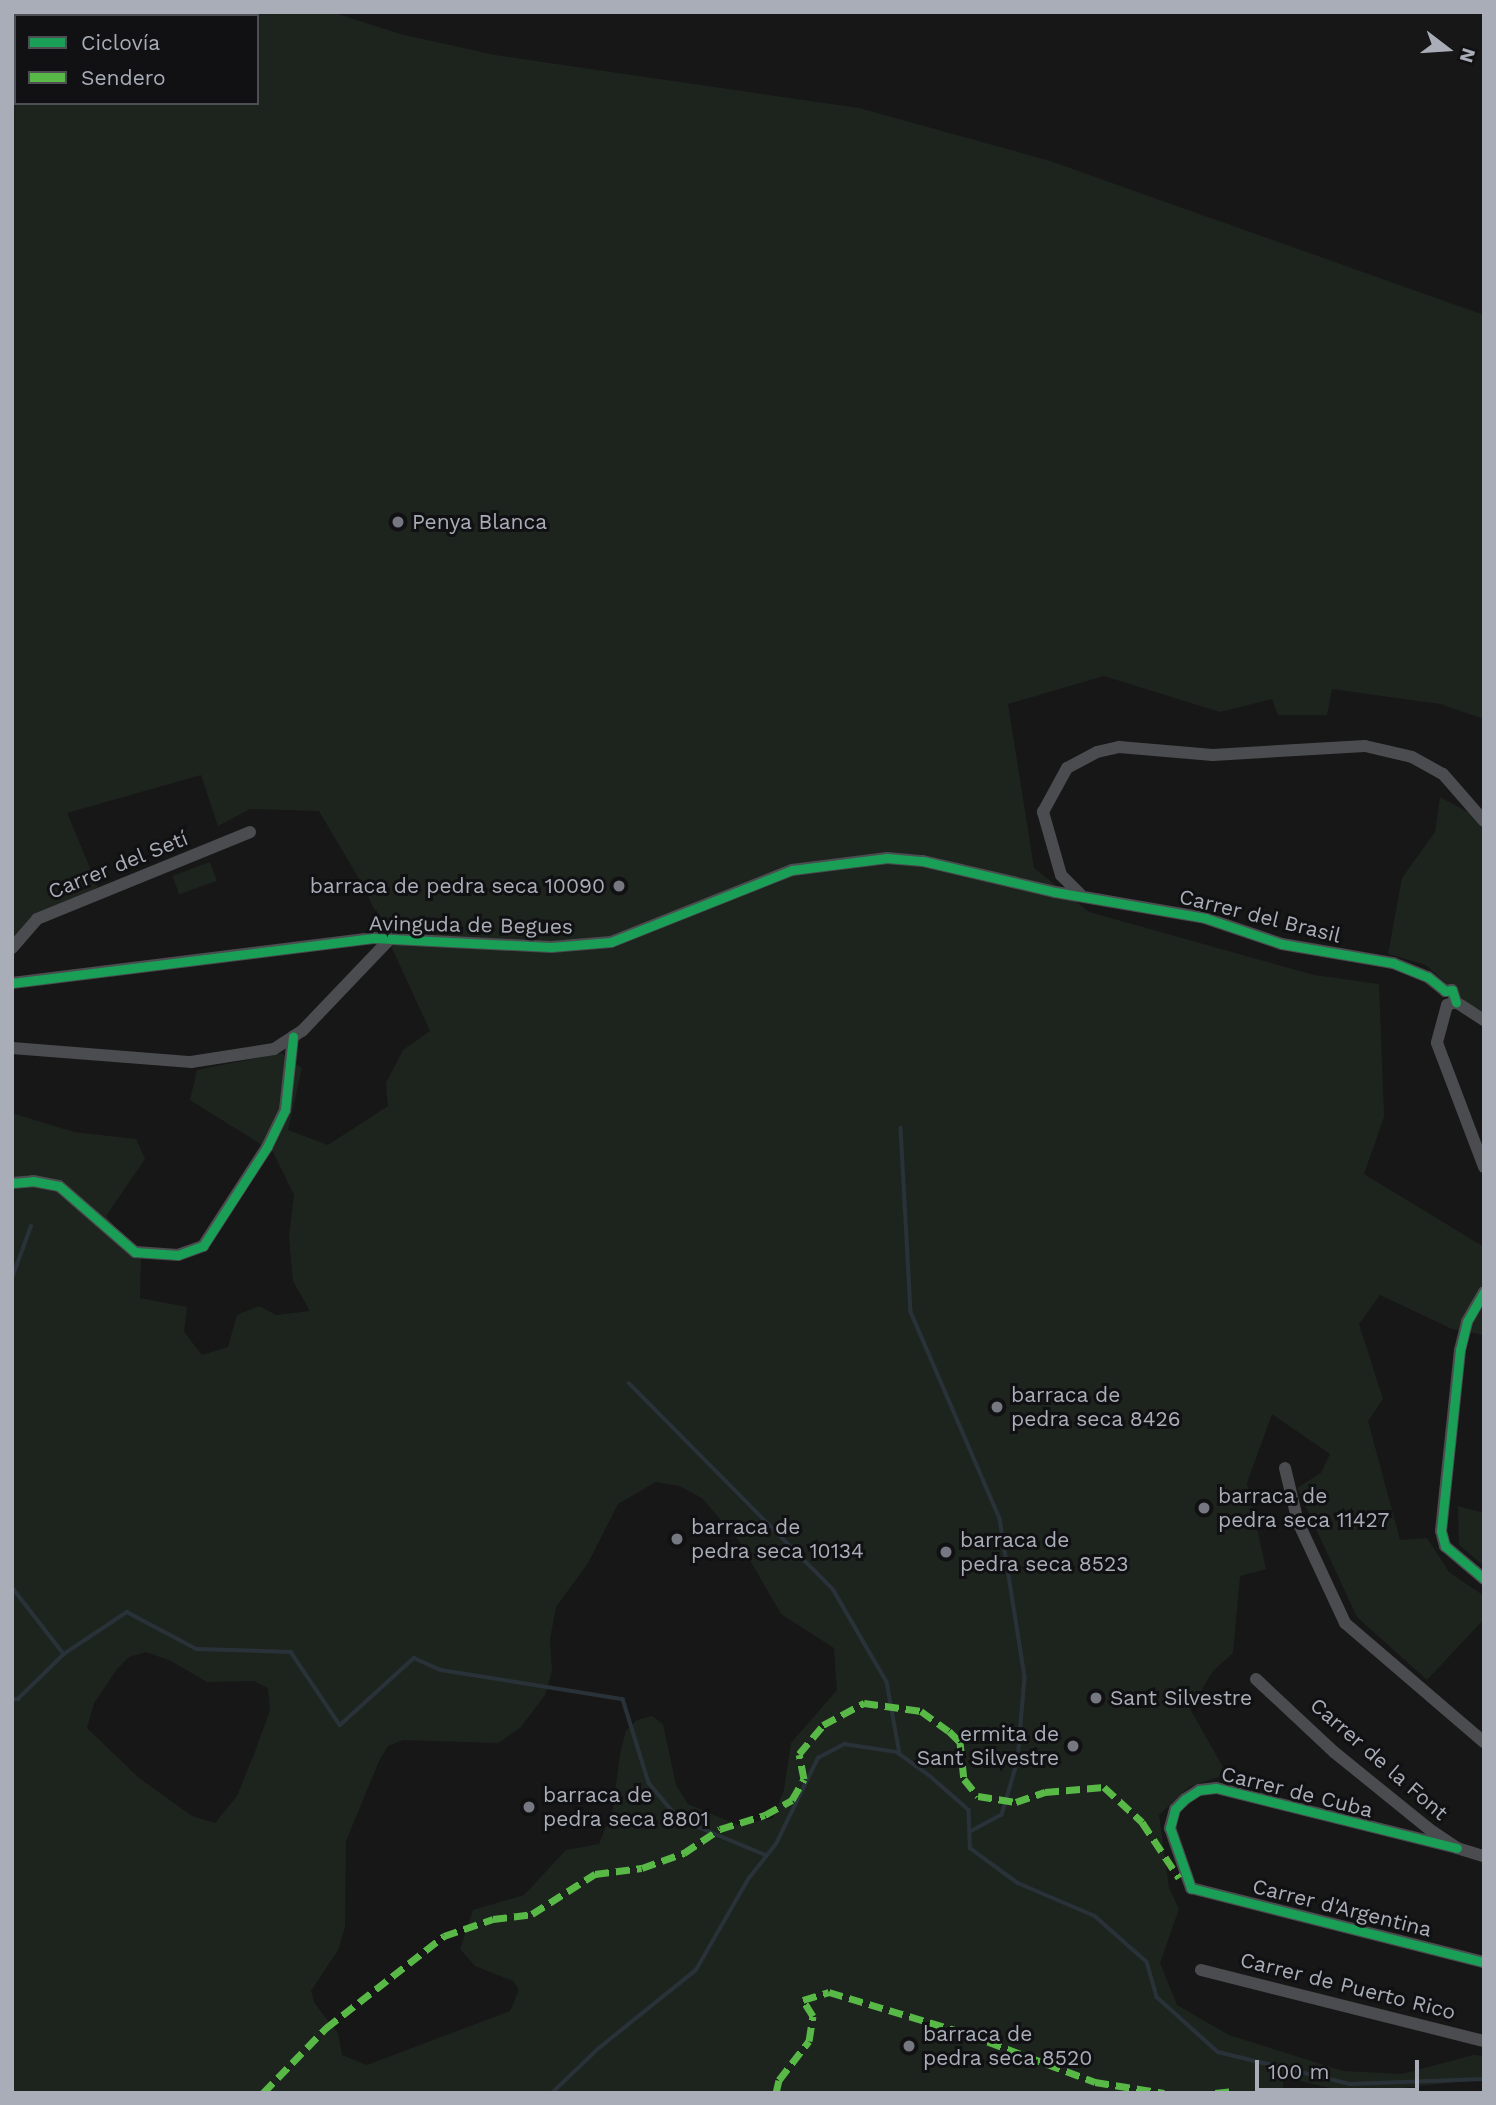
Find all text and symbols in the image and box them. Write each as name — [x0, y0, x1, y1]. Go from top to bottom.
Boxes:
legend — [14, 14, 259, 105]
north arrow — [1412, 14, 1482, 84]
text: Ciclovía — [81, 30, 160, 55]
text: N — [1455, 45, 1481, 65]
text: Sendero — [81, 65, 166, 90]
place label: Penya Blanca — [412, 509, 548, 535]
marker: Penya Blanca — [390, 514, 406, 530]
street label: Carrer del Setí — [44, 825, 192, 905]
place label: barraca de pedra seca 10090 — [308, 873, 605, 899]
marker: barraca de pedra seca 10090 — [611, 878, 627, 894]
street label: Carrer del Brasil — [1176, 884, 1344, 948]
street label: Avinguda de Begues — [368, 911, 574, 939]
place label: barraca de pedra seca 8426 — [1011, 1382, 1182, 1432]
marker: barraca de pedra seca 8426 — [989, 1399, 1005, 1415]
place label: barraca de pedra seca 11427 — [1218, 1483, 1391, 1533]
marker: barraca de pedra seca 11427 — [1196, 1500, 1212, 1516]
place label: barraca de pedra seca 10134 — [691, 1514, 865, 1564]
place label: barraca de pedra seca 8523 — [960, 1527, 1129, 1577]
marker: barraca de pedra seca 10134 — [669, 1531, 685, 1547]
marker: barraca de pedra seca 8523 — [938, 1544, 954, 1560]
place label: Sant Silvestre — [1110, 1685, 1252, 1711]
marker: Sant Silvestre — [1088, 1690, 1104, 1706]
street label: Carrer de la Font — [1305, 1692, 1453, 1826]
place label: ermita de Sant Silvestre — [917, 1721, 1059, 1771]
marker: ermita de Sant Silvestre — [1065, 1738, 1081, 1754]
street label: Carrer de Cuba — [1218, 1761, 1376, 1823]
place label: barraca de pedra seca 8801 — [543, 1782, 710, 1832]
marker: barraca de pedra seca 8801 — [521, 1799, 537, 1815]
street label: Carrer d'Argentina — [1250, 1873, 1434, 1943]
street label: Carrer de Puerto Rico — [1237, 1947, 1459, 2025]
place label: barraca de pedra seca 8520 — [923, 2021, 1093, 2071]
marker: barraca de pedra seca 8520 — [901, 2038, 917, 2054]
scale bar — [1258, 2046, 1422, 2090]
text: 100 m — [1268, 2059, 1330, 2084]

